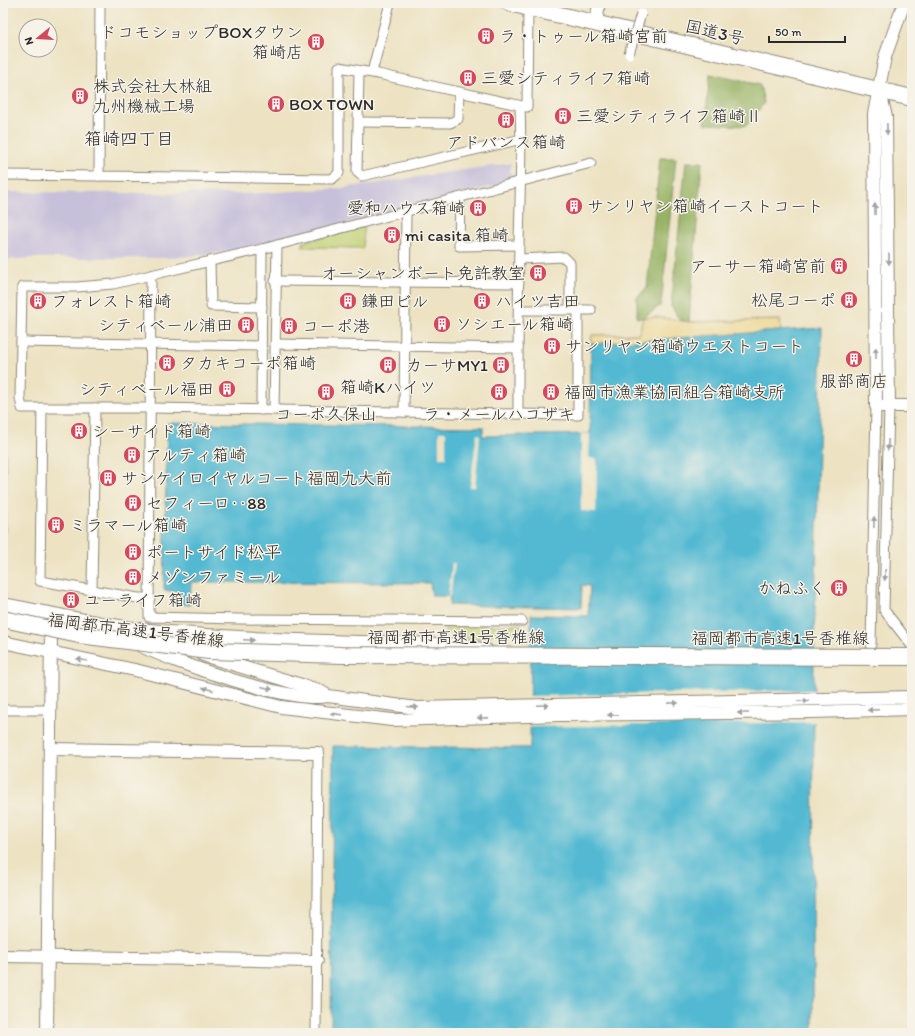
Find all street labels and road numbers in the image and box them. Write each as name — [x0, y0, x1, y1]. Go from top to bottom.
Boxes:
street label: 国道3号 — [683, 15, 747, 49]
street label: 福岡都市高速1号香椎線 — [46, 609, 226, 651]
street label: 福岡都市高速1号香椎線 — [367, 627, 545, 647]
street label: 福岡都市高速1号香椎線 — [691, 628, 869, 648]

